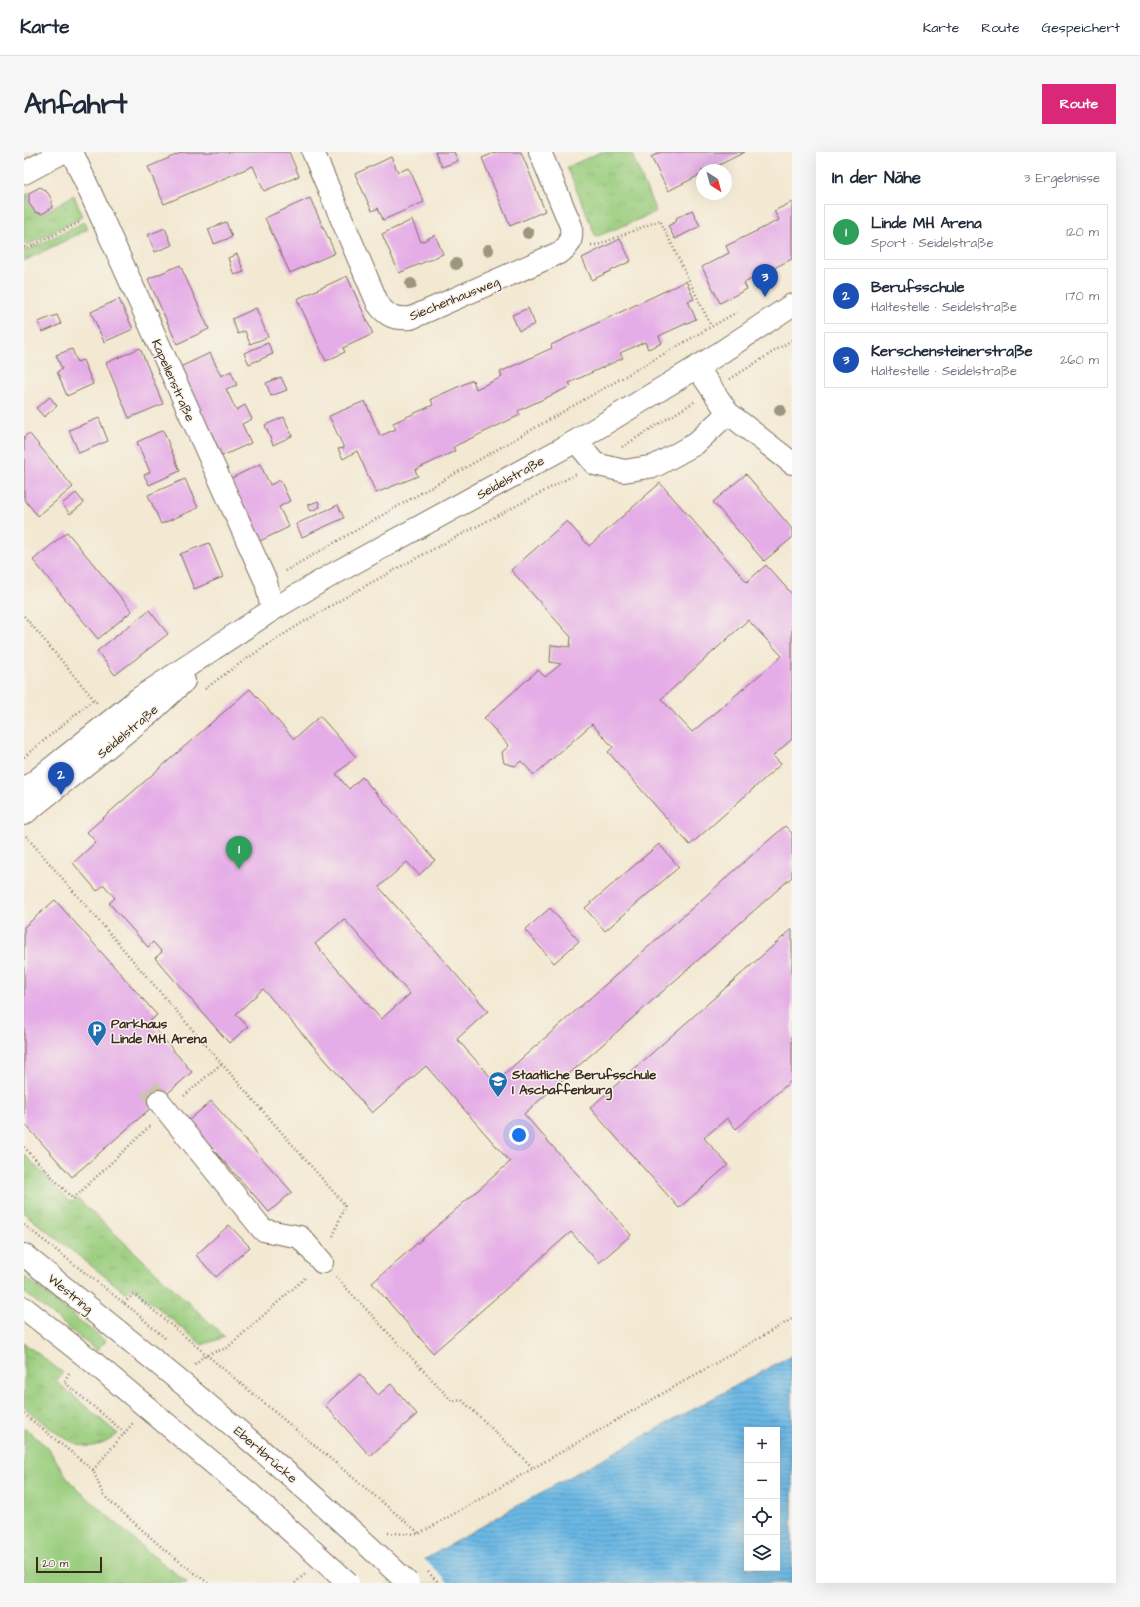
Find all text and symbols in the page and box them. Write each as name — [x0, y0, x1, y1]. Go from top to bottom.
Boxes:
text: Karte — [20, 14, 70, 41]
text: Karte — [923, 18, 959, 38]
text: Route — [981, 18, 1019, 38]
text: Gespeichert — [1041, 18, 1120, 38]
button: Route — [1042, 84, 1116, 124]
text: Anfahrt — [24, 85, 127, 124]
north arrow — [696, 164, 732, 200]
text: In der Nähe — [832, 166, 921, 190]
text: 3 Ergebnisse — [1024, 169, 1100, 187]
text: Linde MH Arena — [871, 213, 982, 234]
text: 1 — [845, 223, 847, 241]
text: 120 m — [1066, 223, 1099, 241]
text: Sport · Seidelstraße — [871, 234, 994, 252]
pin: 3 — [752, 264, 778, 297]
street label: Siechenhausweg — [407, 272, 503, 326]
text: Berufsschule — [871, 277, 965, 298]
text: 2 — [842, 287, 850, 305]
text: 170 m — [1066, 287, 1099, 305]
text: Haltestelle · Seidelstraße — [871, 298, 1017, 316]
street label: Kapellenstraße — [147, 336, 199, 424]
text: Kerschensteinerstraße — [871, 341, 1033, 362]
text: 3 — [843, 351, 849, 369]
text: 260 m — [1060, 351, 1099, 369]
text: Haltestelle · Seidelstraße — [871, 362, 1017, 380]
street label: Seidelstraße — [473, 452, 548, 504]
street label: Seidelstraße — [93, 701, 162, 763]
pin: 2 — [48, 762, 74, 795]
pin: 1 — [226, 836, 252, 869]
place label: Parkhaus Linde MH Arena — [111, 1015, 207, 1048]
parking icon: Parkhaus Linde MH Arena — [86, 1019, 108, 1047]
place label: Staatliche Berufsschule I Aschaffenburg — [511, 1066, 656, 1101]
school or university icon: Staatliche Berufsschule I Aschaffenburg — [487, 1070, 509, 1098]
your location — [509, 1125, 529, 1145]
street label: Westring — [43, 1270, 97, 1319]
street label: Ebertbrücke — [230, 1422, 301, 1487]
map controls — [744, 1427, 780, 1571]
button: + — [744, 1427, 780, 1463]
button: − — [744, 1463, 780, 1499]
button: locate — [744, 1499, 780, 1535]
button: layers — [744, 1535, 780, 1571]
scale bar — [36, 1555, 102, 1574]
text: 20 m — [42, 1556, 68, 1571]

